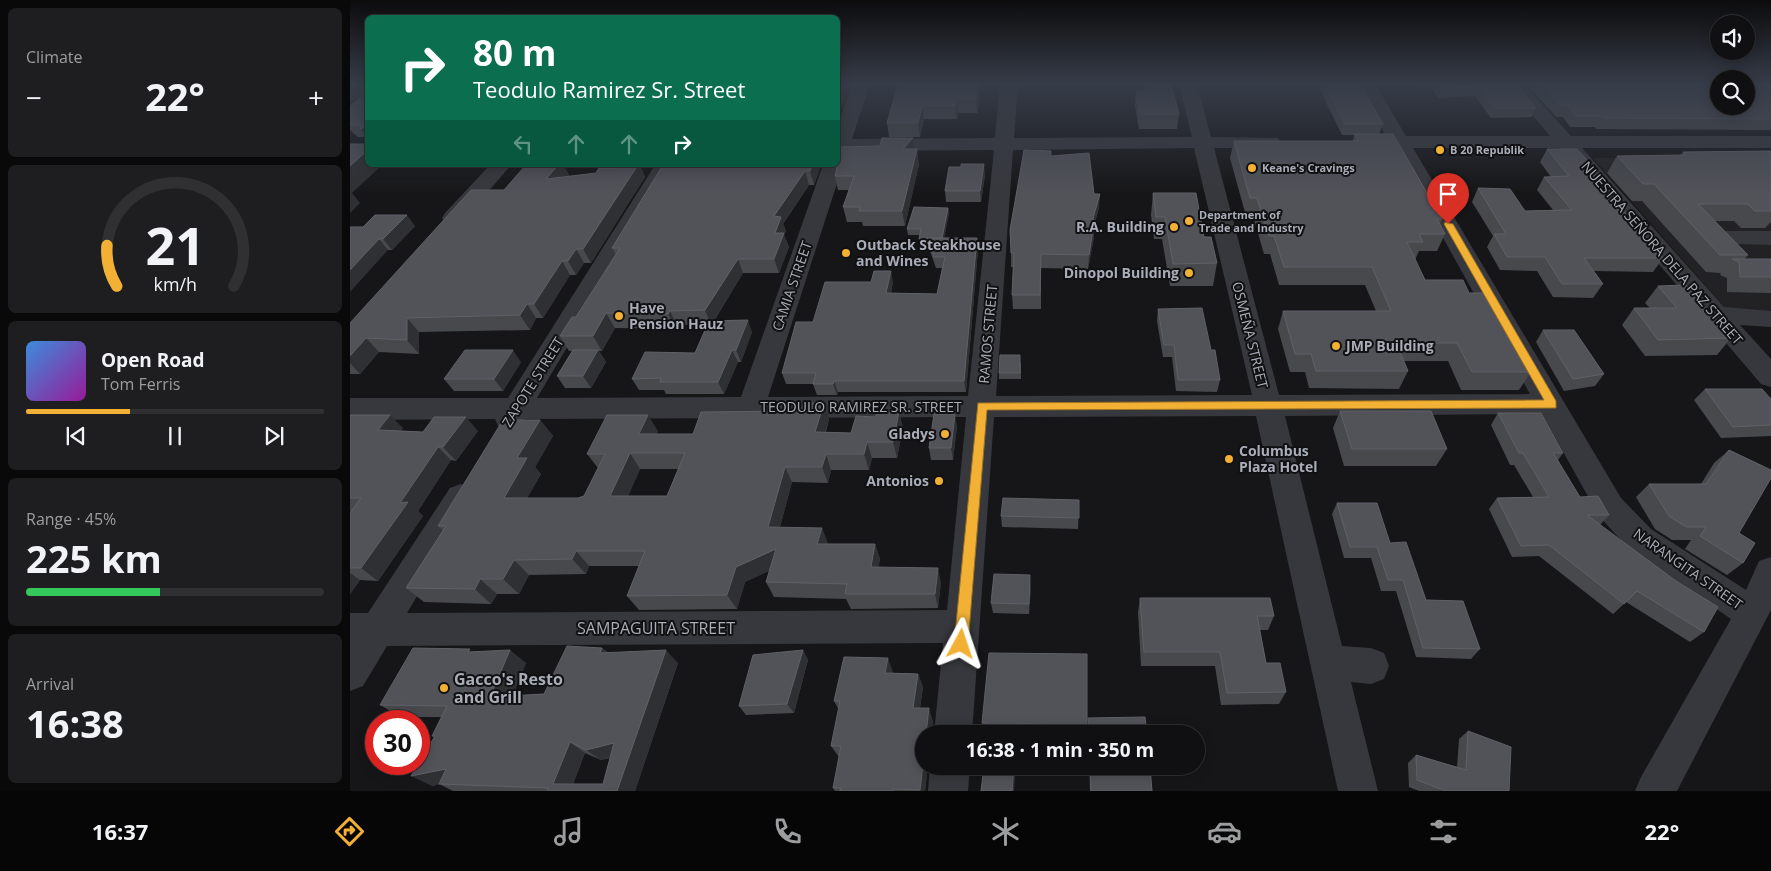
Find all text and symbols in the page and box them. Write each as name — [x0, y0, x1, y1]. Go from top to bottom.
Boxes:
map controls — [1710, 15, 1755, 115]
button: sound — [1710, 15, 1755, 60]
text: 80 m — [473, 29, 556, 76]
icon: right — [390, 35, 455, 100]
text: Climate — [26, 46, 83, 68]
text: 22° — [145, 70, 205, 122]
button: search — [1710, 70, 1755, 115]
text: Teodulo Ramirez Sr. Street — [473, 74, 745, 104]
text: − — [26, 78, 42, 116]
text: + — [308, 78, 324, 116]
icon: left — [509, 130, 537, 158]
icon: ahead — [562, 130, 590, 158]
icon: ahead — [615, 130, 643, 158]
icon: right — [668, 130, 696, 158]
place label: B 20 Republik — [1450, 142, 1524, 157]
marker: B 20 Republik — [1434, 144, 1446, 156]
street label: NUESTRA SEÑORA DELA PAZ STREET — [1577, 157, 1747, 349]
place label: Keane's Cravings — [1262, 160, 1355, 175]
marker: Keane's Cravings — [1246, 162, 1258, 174]
pin — [1427, 173, 1469, 224]
icon: arrive — [1434, 180, 1462, 208]
place label: Department of Trade and Industry — [1199, 207, 1304, 235]
text: 21 — [145, 209, 205, 280]
marker: Department of Trade and Industry — [1183, 215, 1195, 227]
place label: R.A. Building — [1076, 217, 1164, 236]
marker: R.A. Building — [1168, 221, 1180, 233]
place label: Outback Steakhouse and Wines — [856, 235, 1001, 270]
street label: CAMIA STREET — [767, 238, 816, 333]
marker: Outback Steakhouse and Wines — [840, 247, 852, 259]
place label: Dinopol Building — [1064, 263, 1179, 282]
marker: Dinopol Building — [1183, 267, 1195, 279]
text: km/h — [153, 272, 197, 296]
street label: OSMEÑA STREET — [1228, 280, 1273, 390]
street label: RAMOS STREET — [974, 283, 1001, 384]
place label: Have Pension Hauz — [629, 298, 723, 333]
marker: Have Pension Hauz — [613, 310, 625, 322]
street label: ZAPOTE STREET — [497, 333, 568, 430]
place label: JMP Building — [1344, 336, 1434, 355]
marker: JMP Building — [1330, 340, 1342, 352]
text: Open Road — [101, 347, 205, 373]
text: Tom Ferris — [101, 373, 180, 395]
street label: TEODULO RAMIREZ SR. STREET — [760, 397, 962, 416]
icon: previous — [62, 422, 90, 450]
icon: pause — [161, 422, 189, 450]
icon: next — [260, 422, 288, 450]
place label: Gladys — [888, 424, 935, 443]
marker: Gladys — [939, 428, 951, 440]
place label: Columbus Plaza Hotel — [1239, 441, 1317, 476]
marker: Columbus Plaza Hotel — [1223, 453, 1235, 465]
place label: Antonios — [866, 471, 929, 490]
marker: Antonios — [933, 475, 945, 487]
text: Range · 45% — [26, 508, 116, 530]
street label: NARANGITA STREET — [1630, 524, 1747, 614]
text: 225 km — [26, 532, 162, 584]
street label: SAMPAGUITA STREET — [577, 617, 735, 639]
position arrow — [934, 617, 986, 669]
place label: Gacco's Resto and Grill — [454, 668, 563, 708]
text: Arrival — [26, 673, 74, 695]
marker: Gacco's Resto and Grill — [438, 682, 450, 694]
text: 16:38 — [26, 697, 124, 749]
speed limit sign: 30 — [365, 710, 430, 775]
text: 16:38 · 1 min · 350 m — [966, 737, 1154, 763]
icon: directions — [332, 814, 367, 849]
icon: music — [551, 814, 586, 849]
icon: phone — [770, 814, 805, 849]
icon: climate — [988, 814, 1023, 849]
icon: car — [1207, 814, 1242, 849]
icon: filters — [1426, 814, 1461, 849]
text: 16:37 — [92, 816, 148, 846]
text: 22° — [1644, 816, 1679, 846]

